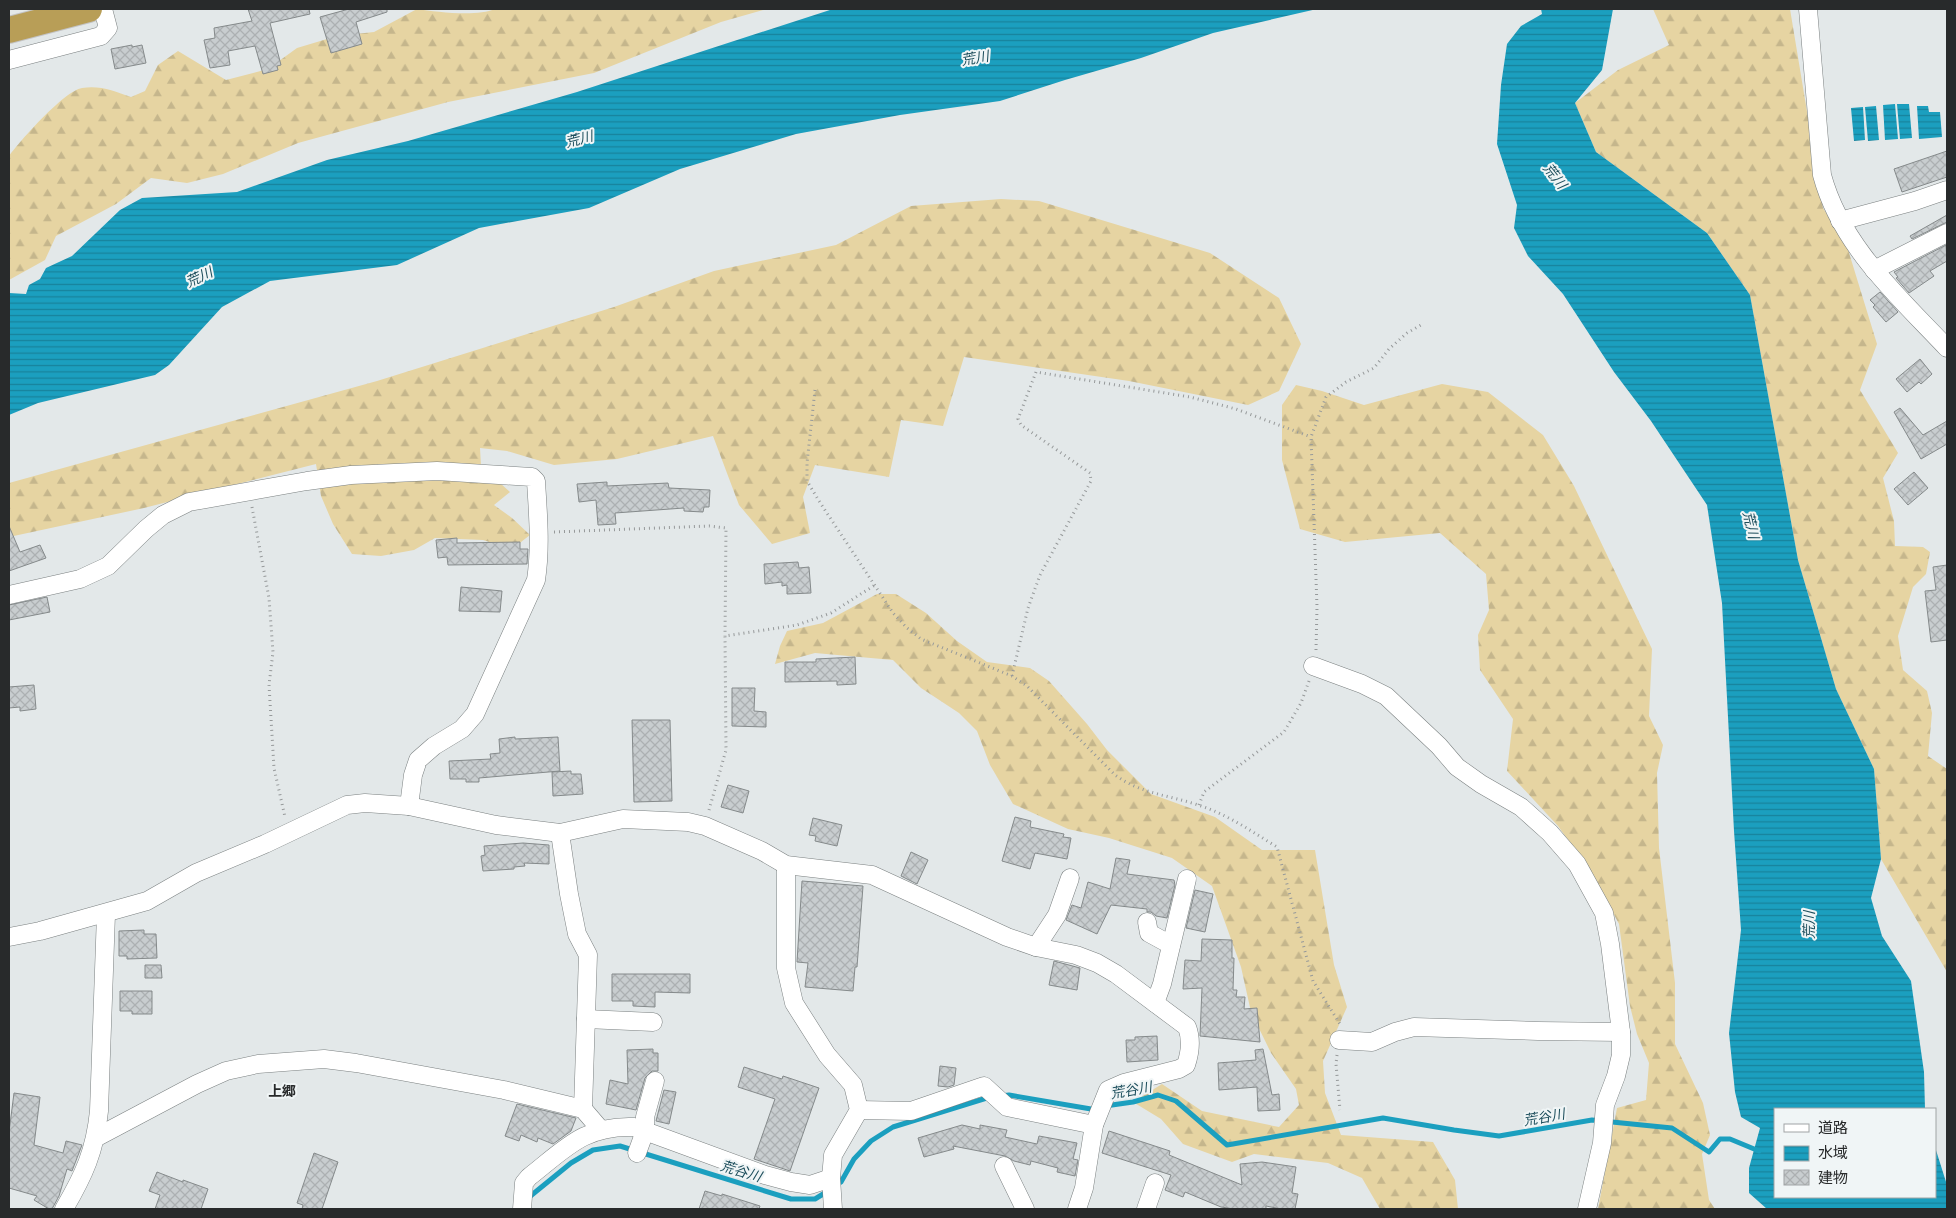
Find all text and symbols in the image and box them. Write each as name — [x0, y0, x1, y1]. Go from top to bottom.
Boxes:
water label: 荒川 — [960, 47, 992, 68]
water label: 荒川 — [563, 127, 596, 150]
water label: 荒川 — [1540, 160, 1571, 194]
water label: 荒川 — [183, 263, 217, 290]
water label: 荒川 — [1740, 510, 1762, 542]
water label: 荒川 — [1801, 909, 1817, 939]
water label: 荒谷川 — [1109, 1078, 1155, 1102]
district label: 上郷 — [268, 1083, 296, 1099]
water label: 荒谷川 — [1522, 1105, 1568, 1129]
legend — [1774, 1108, 1936, 1198]
text: 道路 — [1818, 1119, 1848, 1136]
text: 水域 — [1818, 1144, 1848, 1161]
water label: 荒谷川 — [719, 1157, 765, 1185]
text: 建物 — [1818, 1169, 1848, 1186]

